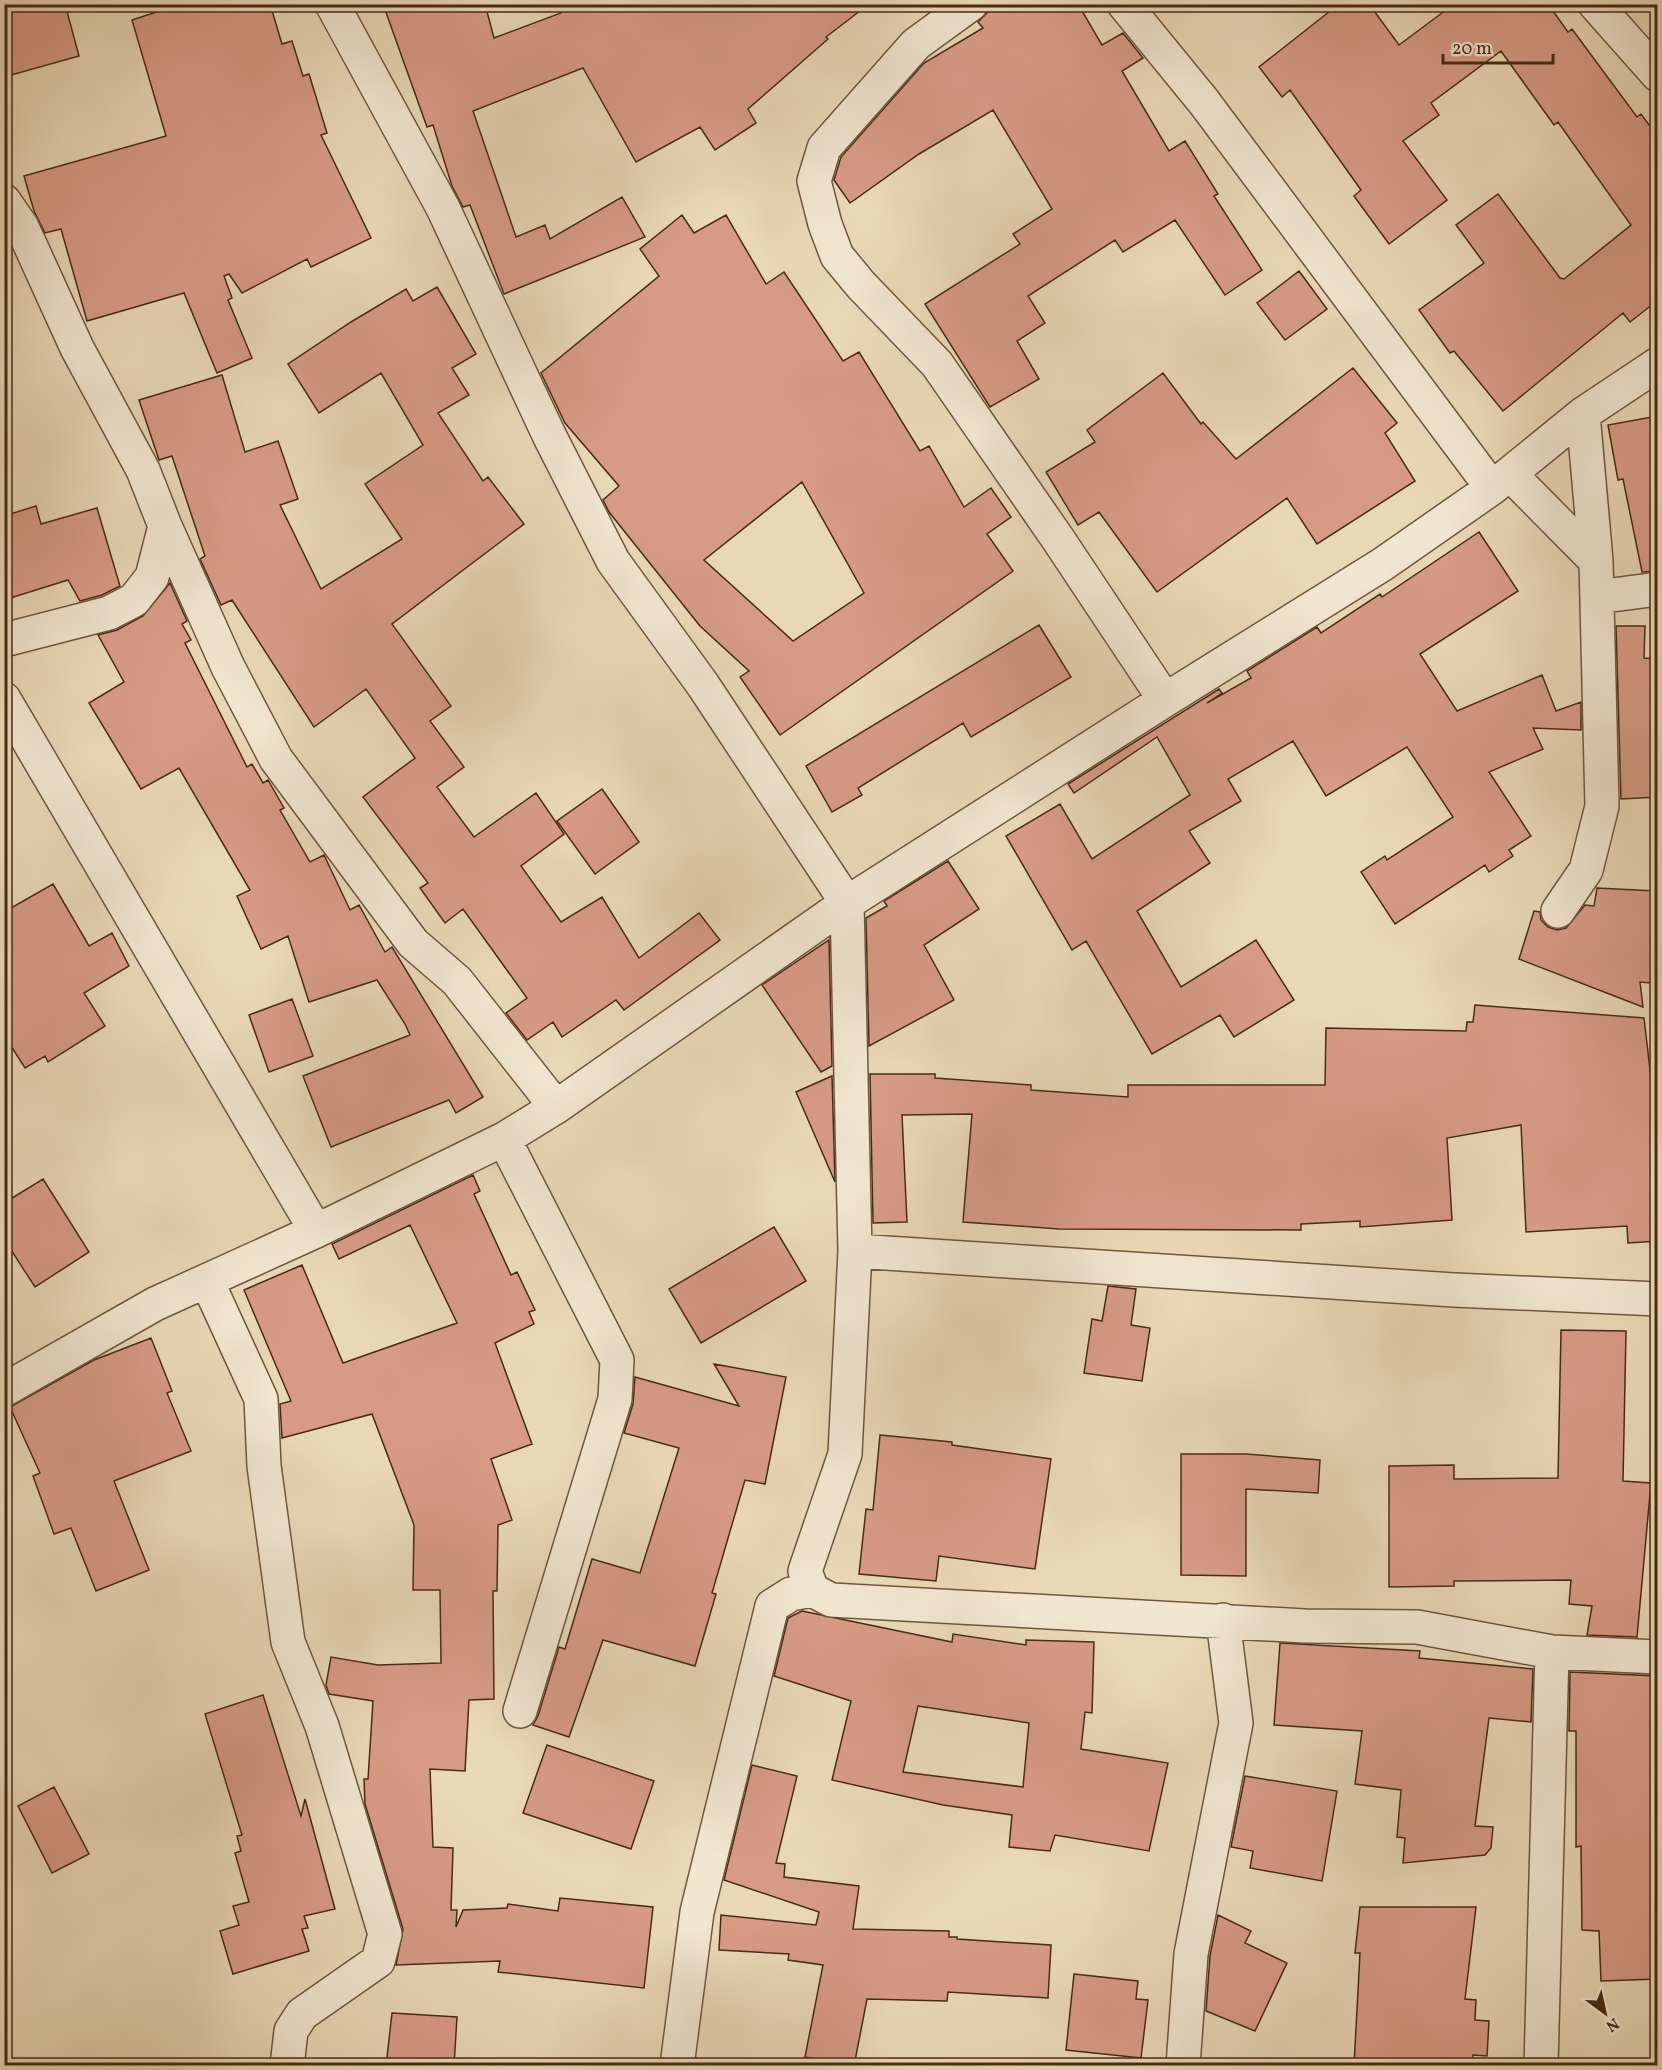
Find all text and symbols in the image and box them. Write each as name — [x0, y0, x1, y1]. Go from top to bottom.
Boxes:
scale bar — [1443, 27, 1552, 65]
text: 20 m — [1452, 37, 1492, 62]
north arrow — [1575, 1983, 1635, 2043]
text: N — [1601, 2012, 1623, 2036]

